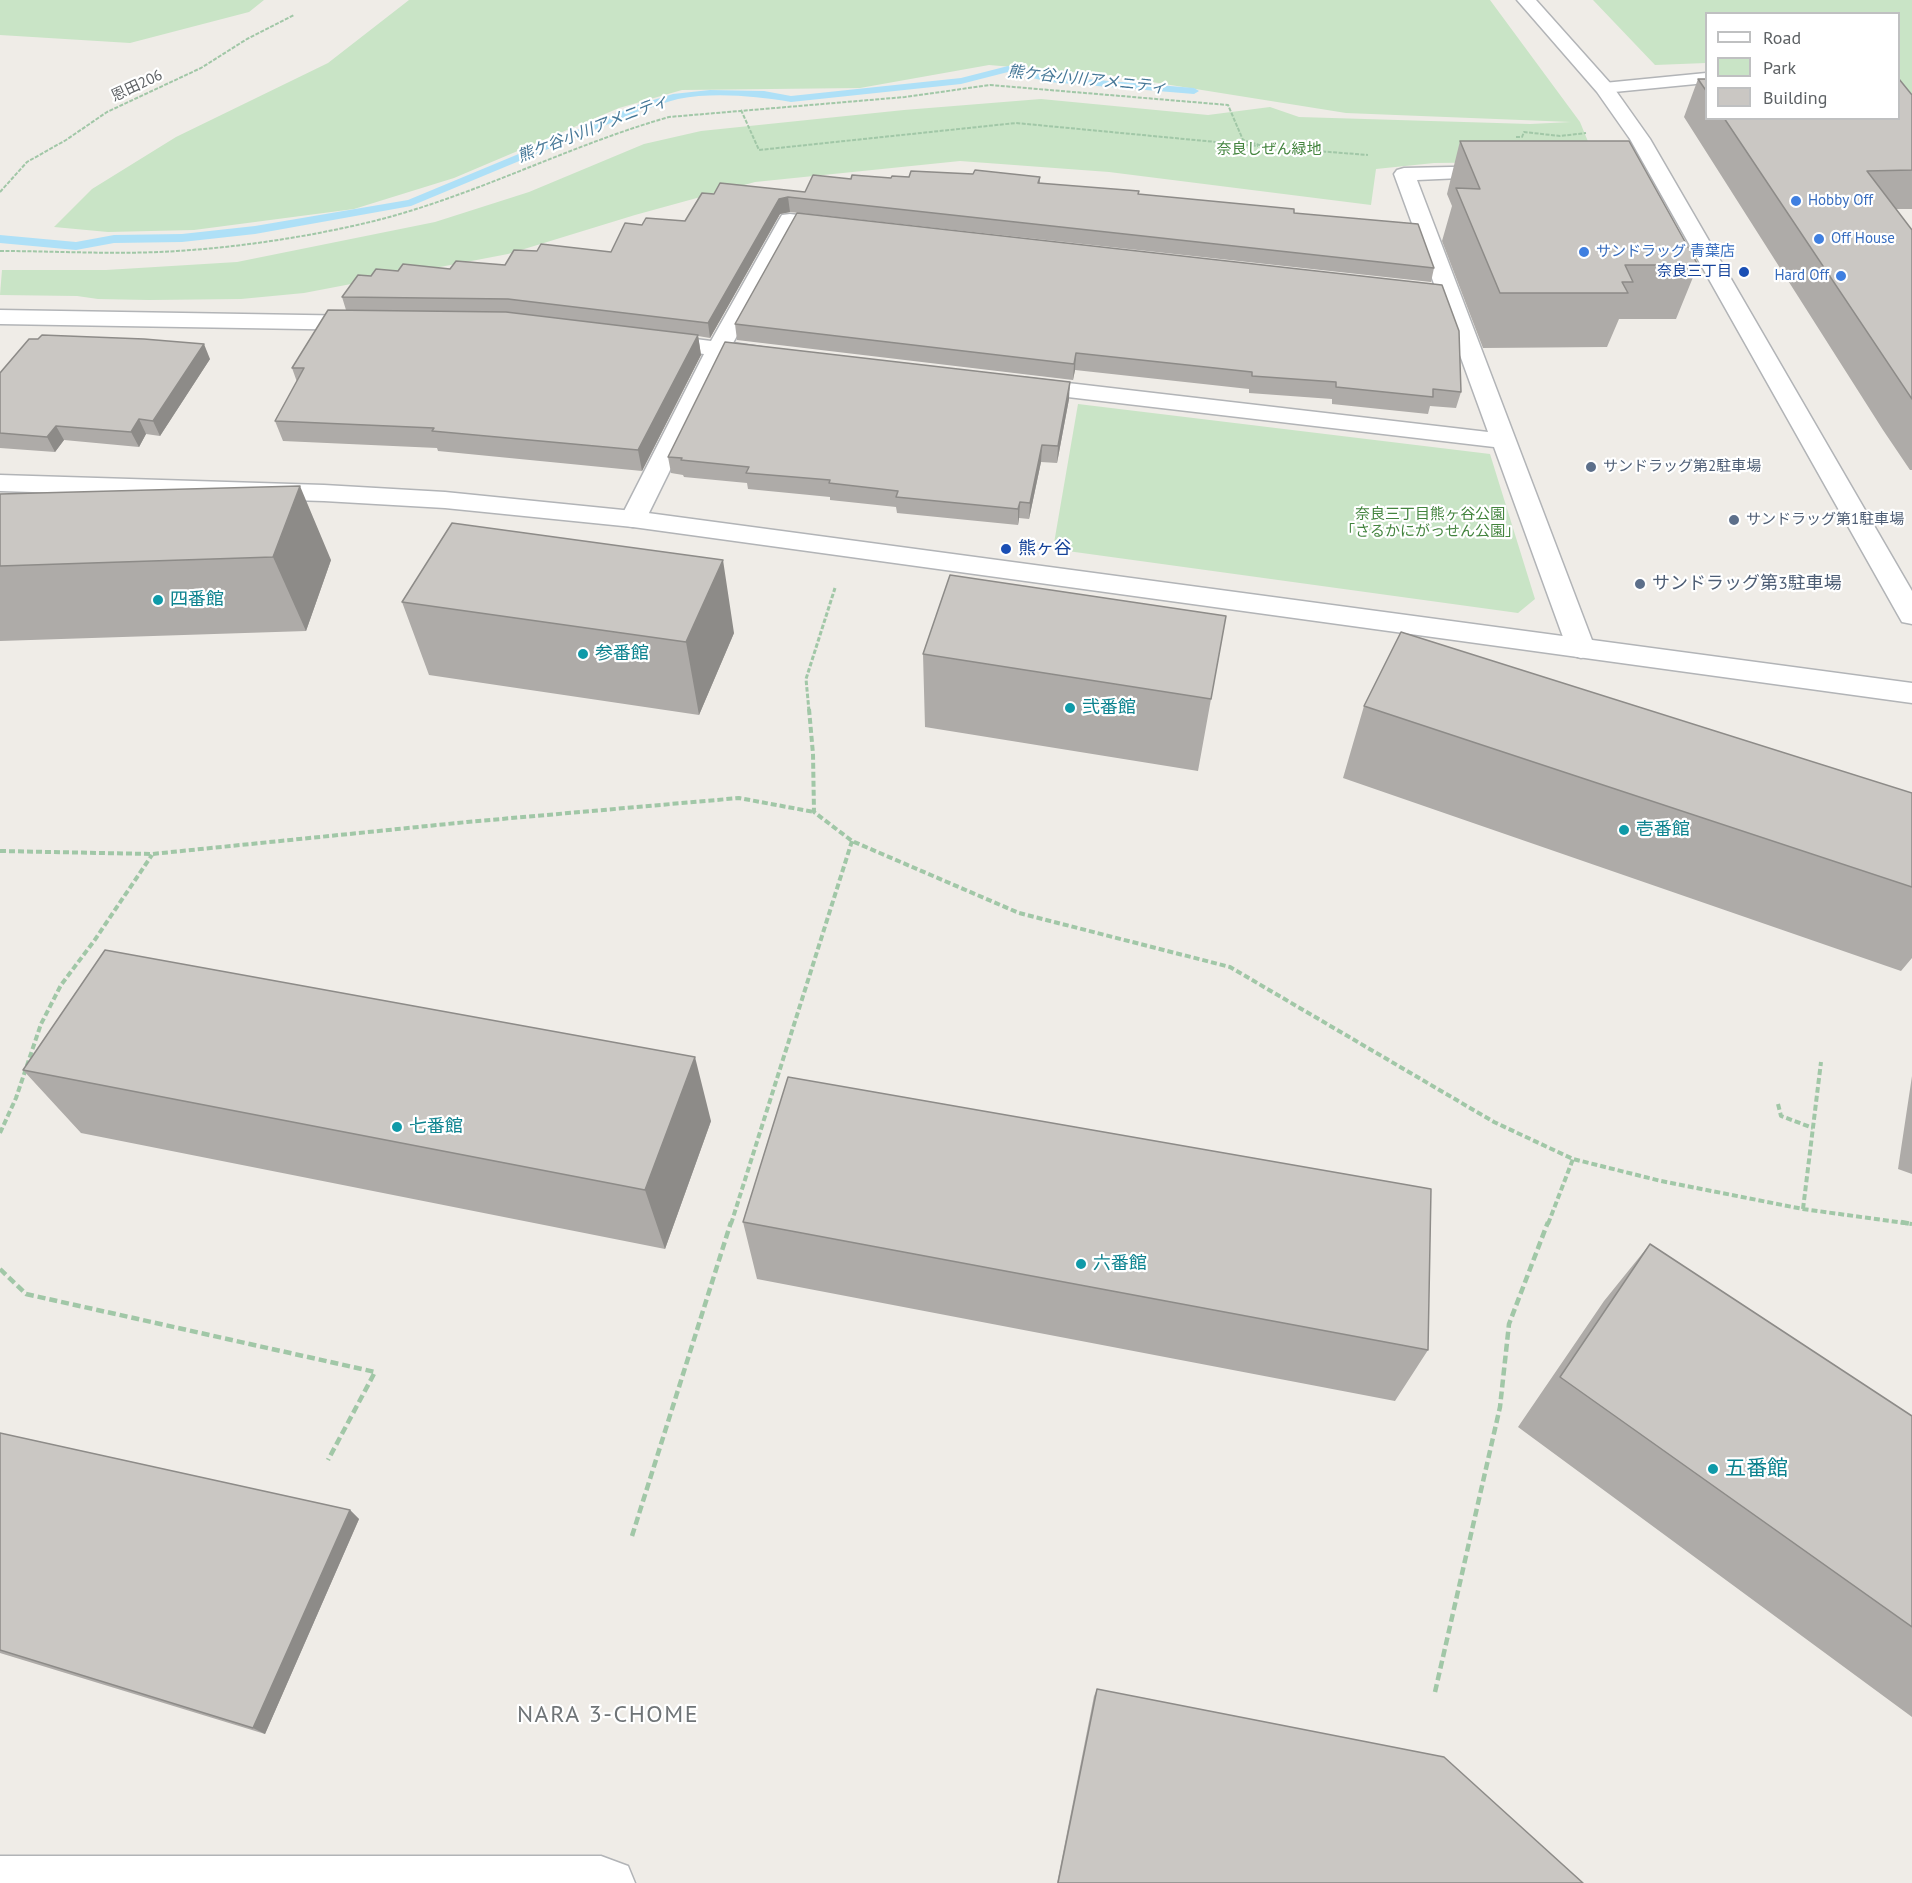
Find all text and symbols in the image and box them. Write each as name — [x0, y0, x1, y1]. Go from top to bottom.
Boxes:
legend — [1705, 12, 1900, 120]
text: Road — [1763, 26, 1801, 49]
text: Park — [1763, 56, 1796, 79]
water label: 熊ケ谷小川アメニティ — [1006, 62, 1168, 98]
street label: 恩田206 — [108, 66, 166, 106]
text: Building — [1763, 86, 1827, 109]
water label: 熊ケ谷小川アメニティ — [515, 91, 671, 167]
park label: 奈良しぜん緑地 — [1217, 141, 1321, 159]
place label: Hobby Off — [1808, 192, 1873, 210]
marker: Hobby Off — [1789, 194, 1803, 208]
place label: Off House — [1831, 230, 1895, 248]
marker: Off House — [1812, 232, 1826, 246]
place label: サンドラッグ 青葉店 — [1596, 243, 1735, 261]
marker: サンドラッグ 青葉店 — [1577, 245, 1591, 259]
place label: 奈良三丁目 — [1657, 263, 1732, 281]
marker: 奈良三丁目 — [1737, 265, 1751, 279]
place label: Hard Off — [1774, 267, 1829, 285]
marker: Hard Off — [1834, 269, 1848, 283]
place label: サンドラッグ第2駐車場 — [1603, 458, 1761, 476]
marker: サンドラッグ第2駐車場 — [1584, 460, 1598, 474]
park label: 奈良三丁目熊ヶ谷公園 「さるかにがっせん公園」 — [1340, 506, 1520, 541]
place label: サンドラッグ第1駐車場 — [1746, 511, 1904, 529]
marker: サンドラッグ第1駐車場 — [1727, 513, 1741, 527]
place label: 熊ヶ谷 — [1018, 538, 1072, 560]
marker: 熊ヶ谷 — [999, 542, 1013, 556]
place label: サンドラッグ第3駐車場 — [1652, 573, 1842, 595]
marker: サンドラッグ第3駐車場 — [1633, 577, 1647, 591]
place label: 四番館 — [170, 589, 224, 611]
marker: 四番館 — [151, 593, 165, 607]
place label: 参番館 — [595, 643, 649, 665]
marker: 参番館 — [576, 647, 590, 661]
place label: 弐番館 — [1082, 697, 1136, 719]
marker: 弐番館 — [1063, 701, 1077, 715]
place label: 壱番館 — [1636, 819, 1690, 841]
marker: 壱番館 — [1617, 823, 1631, 837]
place label: 七番館 — [409, 1116, 463, 1138]
marker: 七番館 — [390, 1120, 404, 1134]
place label: 六番館 — [1093, 1253, 1147, 1275]
marker: 六番館 — [1074, 1257, 1088, 1271]
place label: 五番館 — [1725, 1456, 1788, 1482]
marker: 五番館 — [1706, 1462, 1720, 1476]
district label: NARA 3-CHOME — [517, 1701, 699, 1729]

